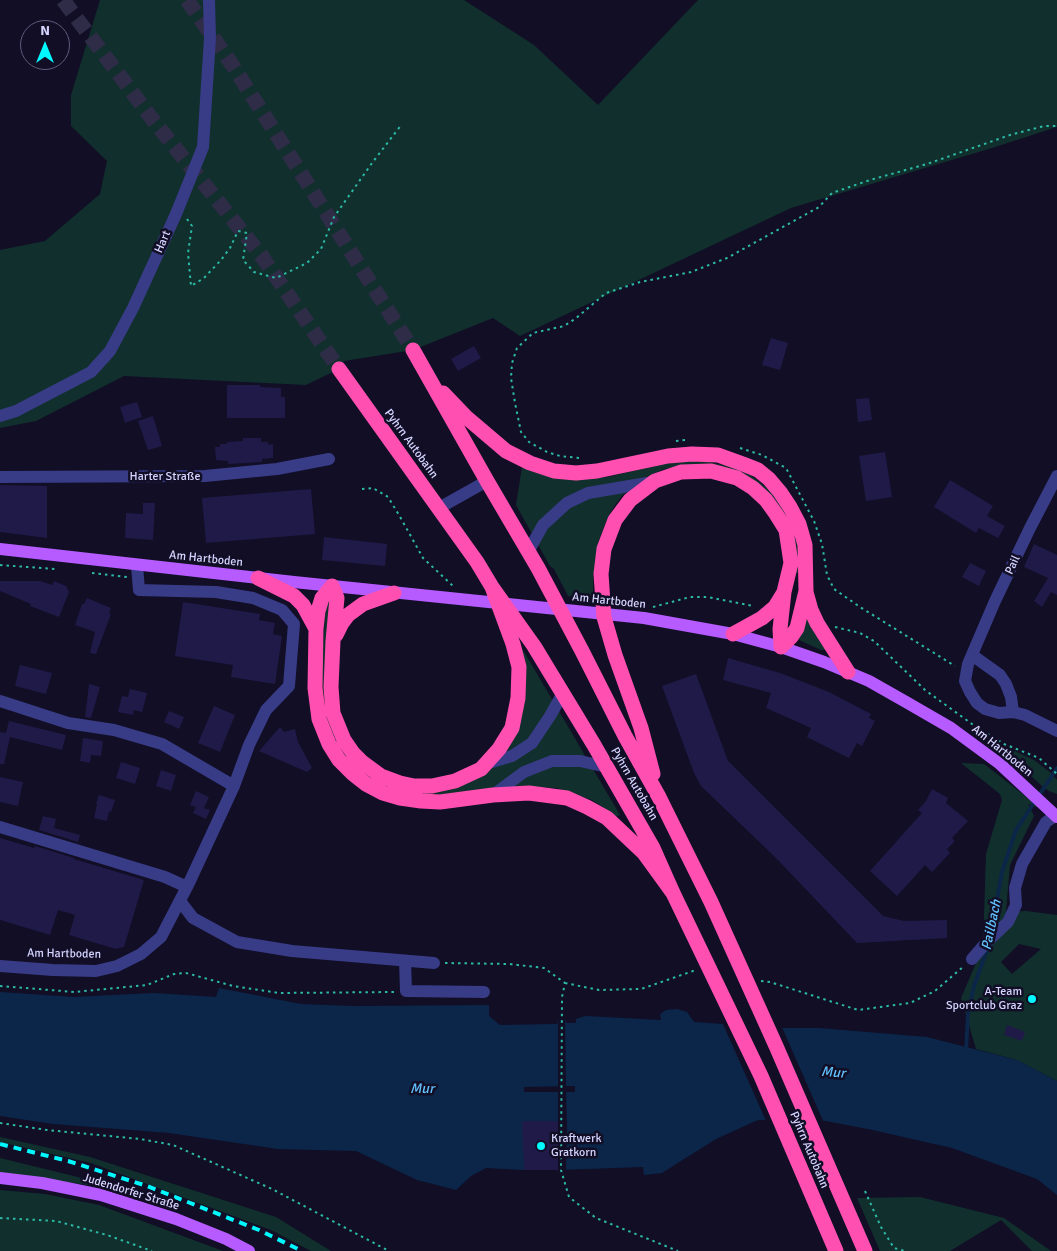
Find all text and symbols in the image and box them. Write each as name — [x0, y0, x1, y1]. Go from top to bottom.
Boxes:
north arrow — [20, 20, 70, 70]
text: N — [40, 22, 50, 39]
street label: Hart — [152, 229, 174, 255]
street label: Pyhrn Autobahn — [381, 407, 441, 481]
street label: Harter Straße — [130, 470, 200, 484]
street label: Am Hartboden — [168, 548, 244, 570]
street label: Pail — [1002, 553, 1024, 577]
street label: Am Hartboden — [571, 590, 647, 612]
street label: Am Hartboden — [969, 722, 1035, 780]
street label: Pyhrn Autobahn — [607, 745, 661, 823]
water label: Pailbach — [978, 898, 1006, 952]
street label: Am Hartboden — [27, 946, 101, 962]
place label: A-Team Sportclub Graz — [946, 985, 1022, 1013]
marker: A-Team Sportclub Graz — [1026, 993, 1038, 1005]
water label: Mur — [820, 1064, 846, 1082]
water label: Mur — [410, 1081, 434, 1097]
street label: Pyhrn Autobahn — [786, 1109, 832, 1191]
place label: Kraftwerk Gratkorn — [551, 1132, 601, 1160]
marker: Kraftwerk Gratkorn — [535, 1140, 547, 1152]
street label: Judendorfer Straße — [81, 1170, 181, 1214]

